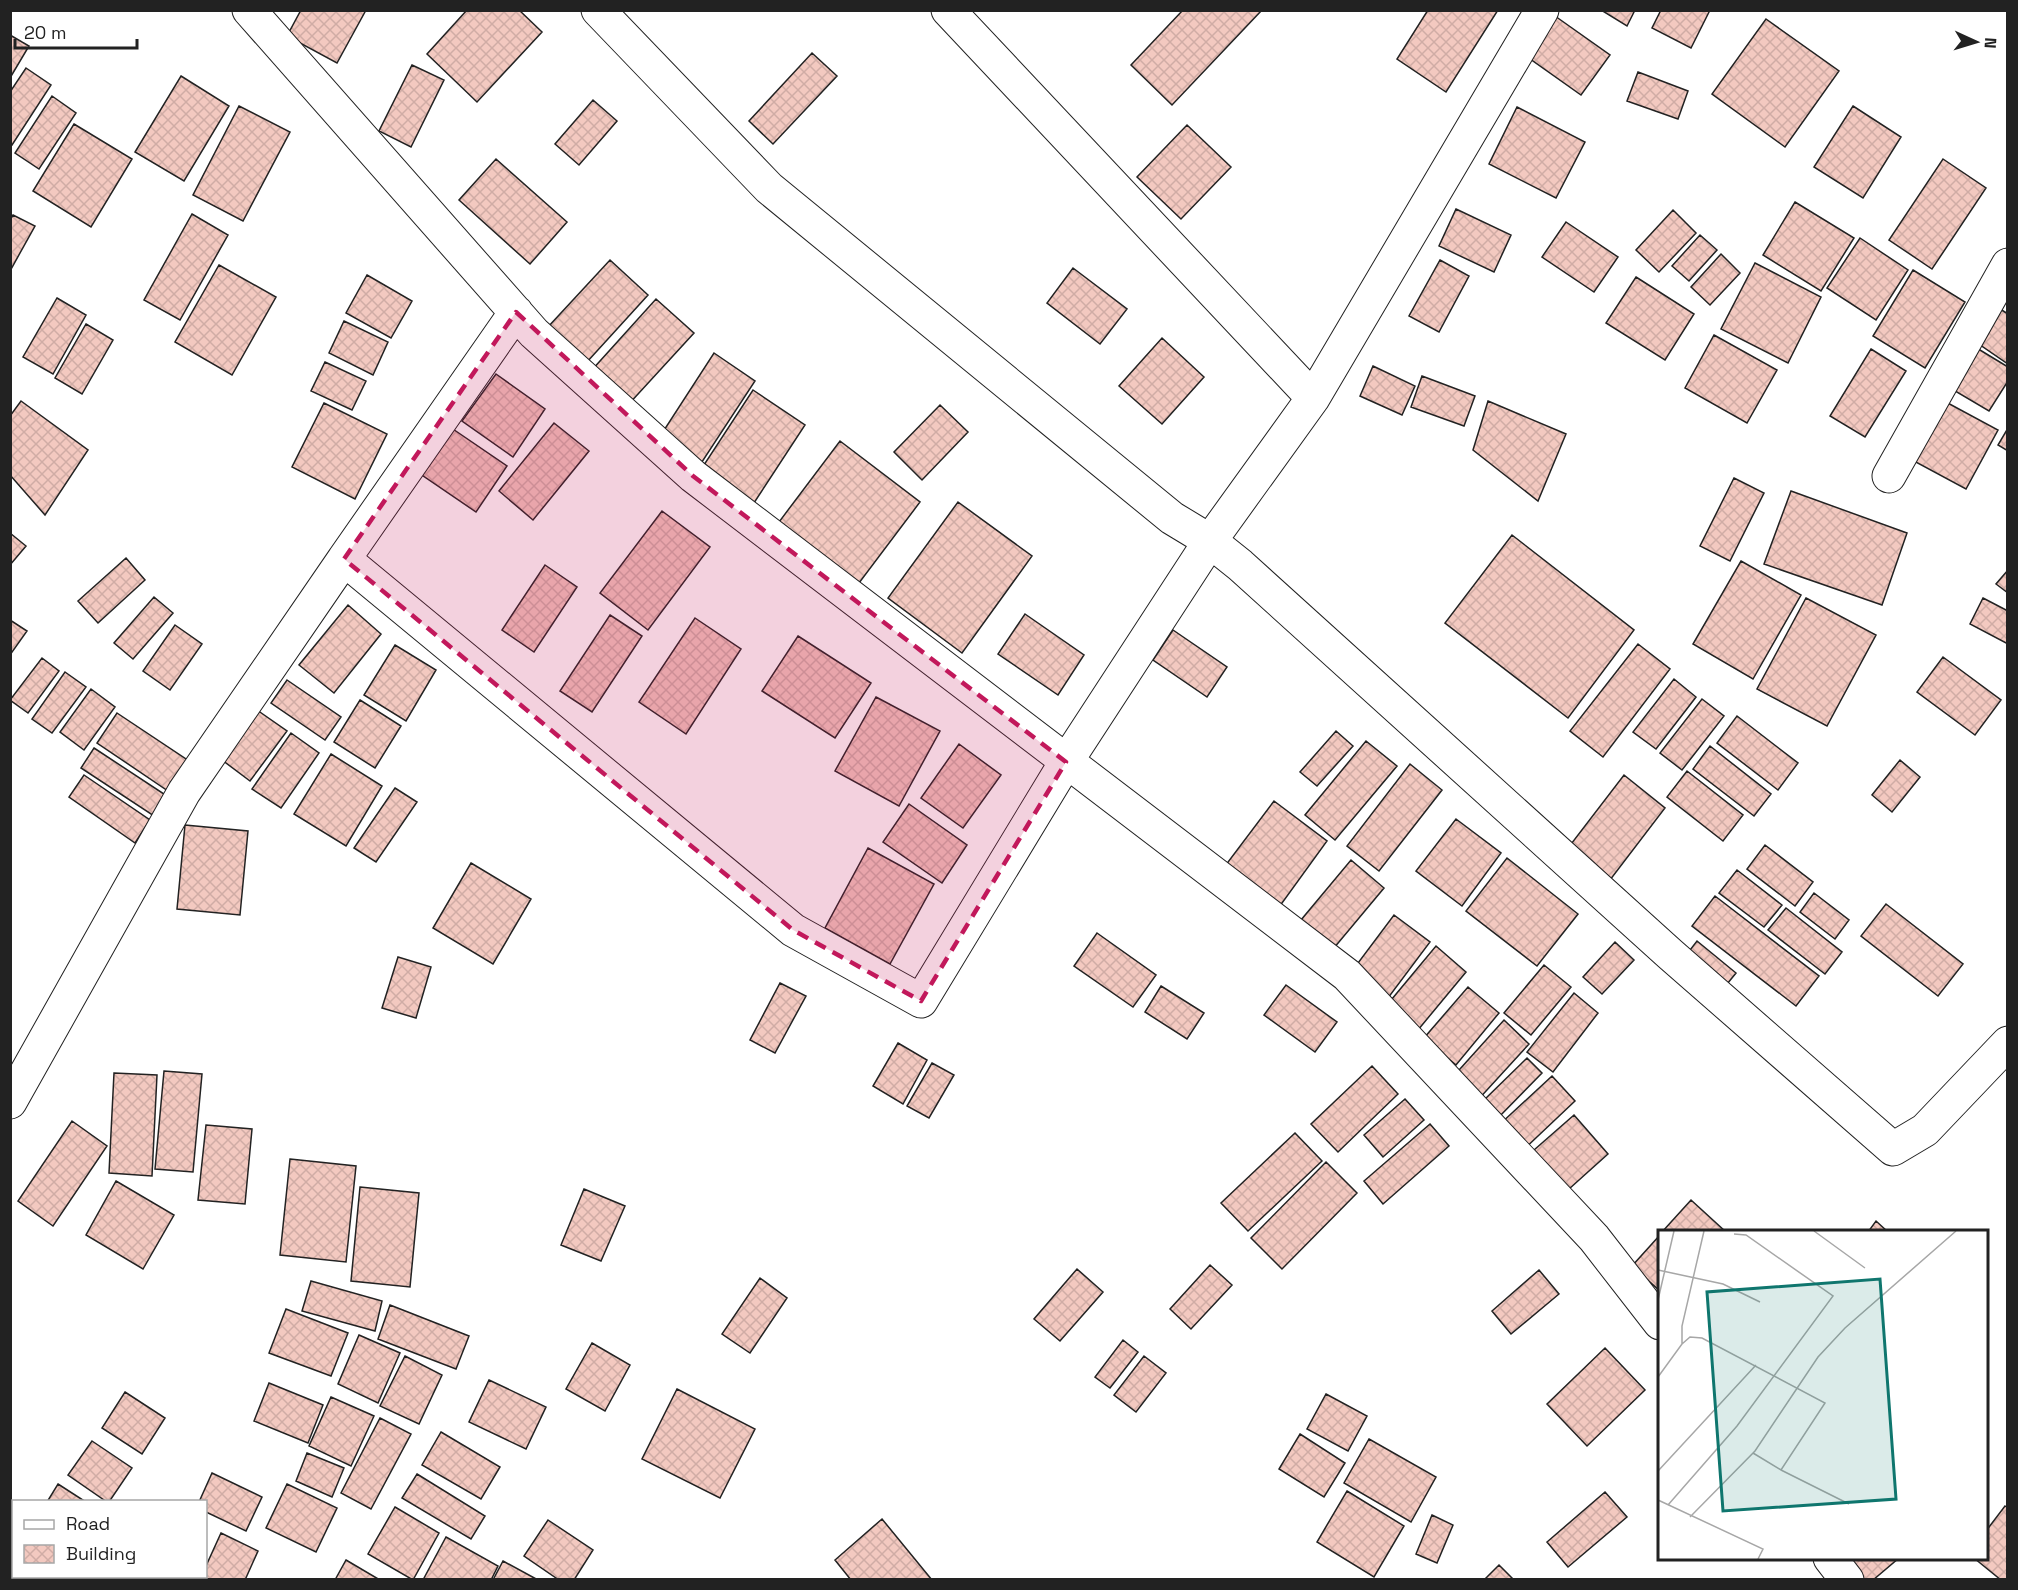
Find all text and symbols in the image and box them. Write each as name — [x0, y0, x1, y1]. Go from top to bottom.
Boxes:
scale bar — [15, 12, 136, 50]
north arrow — [1946, 12, 2006, 72]
text: 20 m — [24, 21, 67, 44]
text: N — [1980, 37, 2001, 49]
inset map — [1658, 1230, 1988, 1560]
legend — [12, 1500, 207, 1578]
text: Road — [66, 1512, 110, 1535]
text: Building — [66, 1542, 136, 1565]

